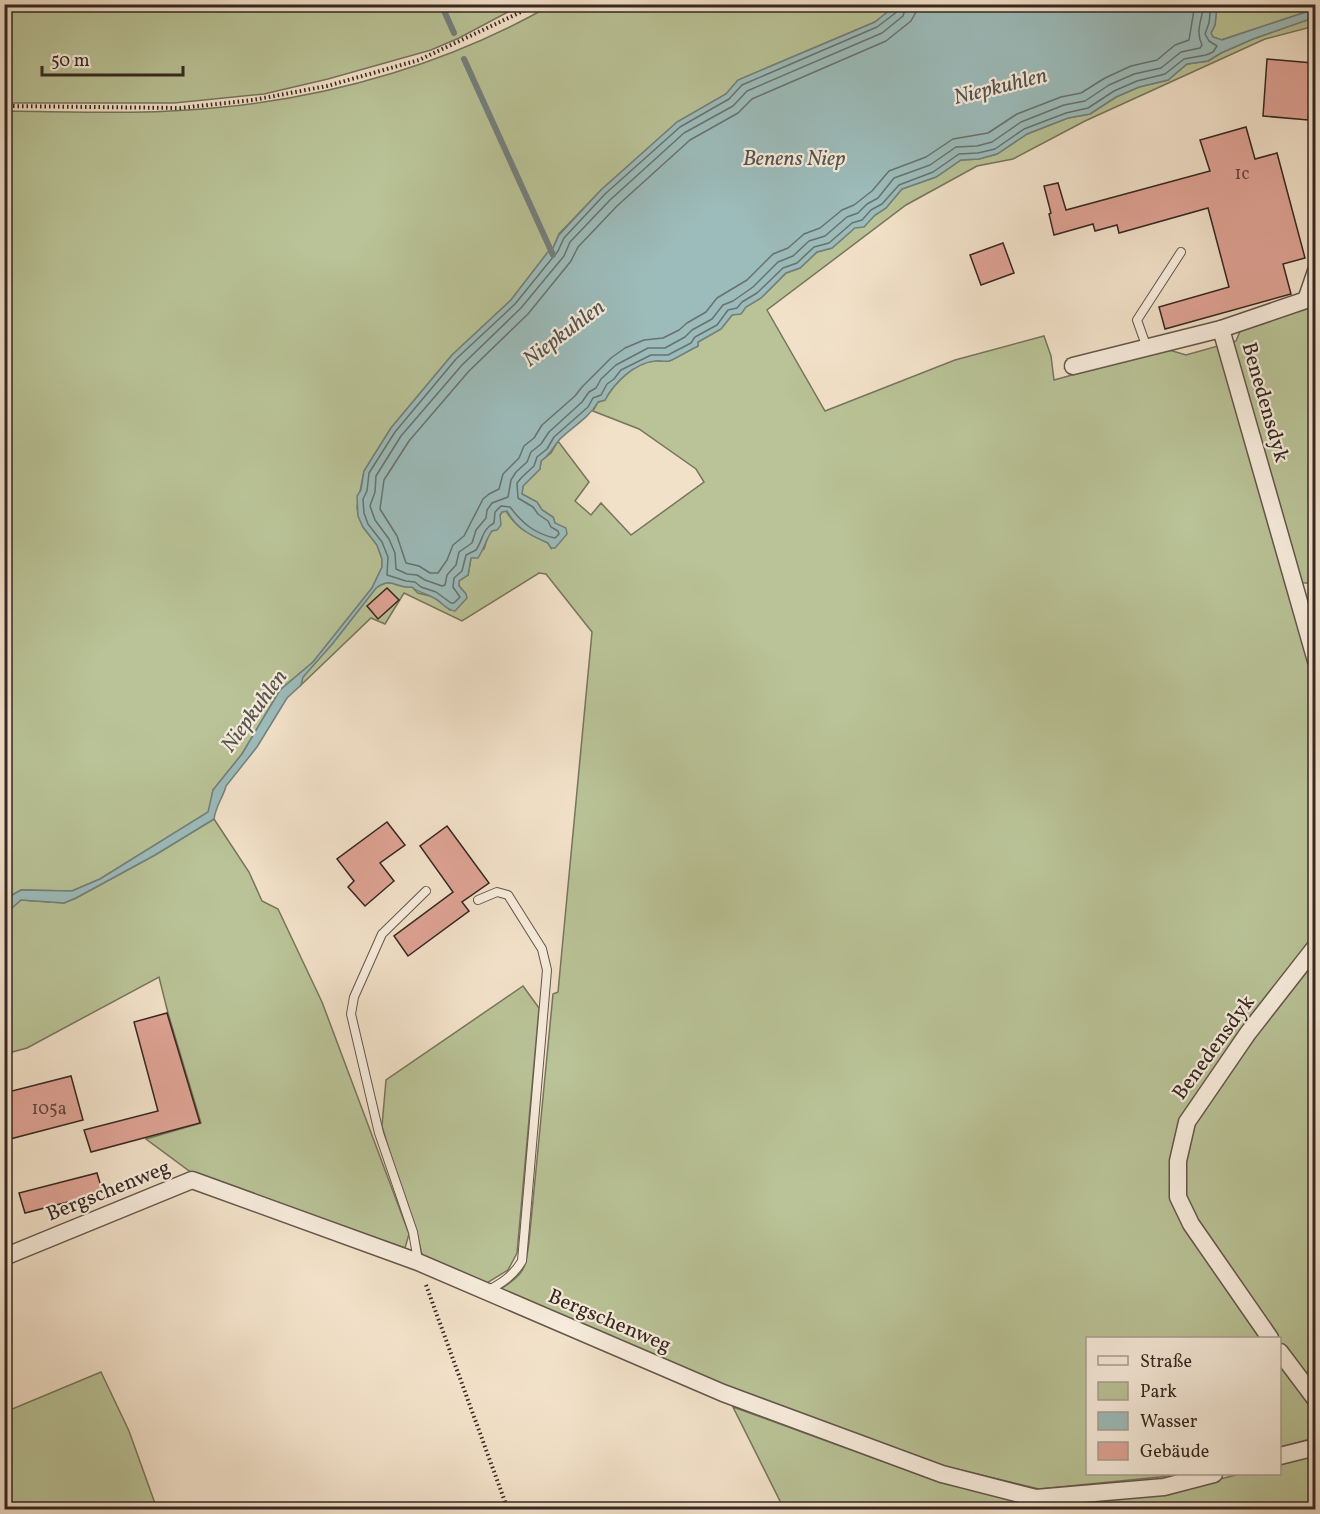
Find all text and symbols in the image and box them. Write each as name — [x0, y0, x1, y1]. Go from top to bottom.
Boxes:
scale bar — [42, 39, 183, 77]
text: 50 m — [51, 49, 90, 74]
water label: Niepkuhlen — [950, 61, 1051, 114]
water label: Benens Niep — [743, 144, 845, 175]
house number: 1c — [1234, 162, 1250, 187]
water label: Niepkuhlen — [517, 293, 612, 375]
street label: Benedensdyk — [1234, 339, 1296, 466]
water label: Niepkuhlen — [214, 664, 296, 759]
street label: Benedensdyk — [1166, 989, 1263, 1106]
house number: 105a — [31, 1097, 67, 1122]
street label: Bergschenweg — [42, 1153, 175, 1229]
street label: Bergschenweg — [543, 1282, 676, 1360]
legend — [1086, 1337, 1281, 1475]
text: Straße — [1140, 1350, 1192, 1375]
text: Park — [1140, 1380, 1177, 1405]
text: Wasser — [1140, 1410, 1198, 1435]
text: Gebäude — [1140, 1440, 1209, 1465]

